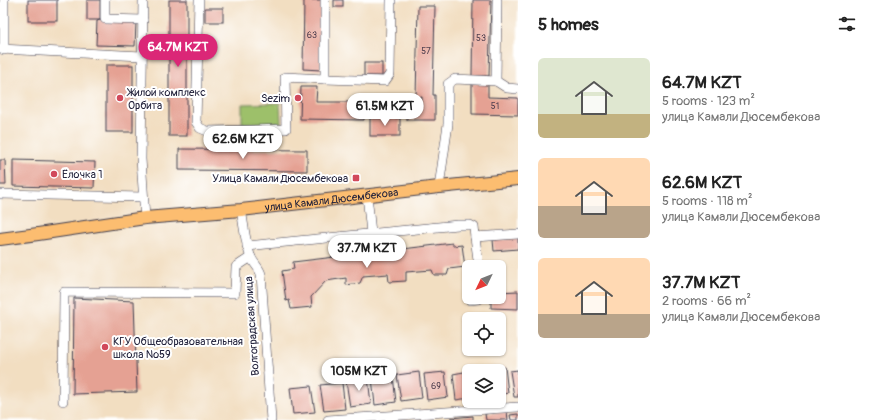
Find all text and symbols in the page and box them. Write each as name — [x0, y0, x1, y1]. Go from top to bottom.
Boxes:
icon: filters — [836, 13, 858, 35]
text: 5 homes — [538, 14, 599, 35]
house number: 63 — [307, 30, 317, 41]
house number: 53 — [476, 33, 486, 44]
pin: 64.7M KZT — [132, 34, 224, 68]
text: 64.7M KZT — [148, 39, 208, 55]
house number: 57 — [421, 46, 431, 57]
text: 64.7M KZT — [662, 72, 742, 93]
icon: home — [570, 74, 618, 122]
place label: Жилой комплекс Орбита — [126, 86, 206, 112]
place label: Sezim — [261, 92, 290, 105]
marker: Жилой комплекс Орбита — [115, 93, 125, 103]
marker: Sezim — [293, 93, 303, 103]
pin: 61.5M KZT — [339, 93, 431, 127]
text: 5 rooms · 123 m² — [662, 93, 755, 109]
text: 61.5M KZT — [356, 98, 414, 114]
house number: 51 — [491, 101, 499, 112]
text: улица Камали Дюсембекова — [662, 109, 820, 125]
pin: 62.6M KZT — [197, 126, 289, 160]
text: 62.6M KZT — [212, 131, 274, 147]
place label: Ёлочка 1 — [62, 168, 102, 181]
marker: Ёлочка 1 — [49, 169, 59, 179]
place label: Улица Камали Дюсембекова — [212, 172, 348, 185]
text: 62.6M KZT — [662, 172, 742, 193]
marker: Улица Камали Дюсембекова — [351, 173, 361, 183]
icon: home — [570, 174, 618, 222]
street label: улица Камали Дюсембекова — [263, 185, 399, 214]
text: 5 rooms · 118 m² — [662, 193, 752, 209]
text: улица Камали Дюсембекова — [662, 209, 820, 225]
pin: 37.7M KZT — [321, 235, 413, 269]
text: 37.7M KZT — [337, 240, 397, 256]
north arrow — [462, 260, 506, 304]
map controls — [462, 260, 506, 408]
text: 37.7M KZT — [662, 272, 740, 293]
icon: home — [570, 274, 618, 322]
street label: Волгоградская улица — [242, 276, 262, 376]
text: 2 rooms · 66 m² — [662, 293, 751, 309]
text: улица Камали Дюсембекова — [662, 309, 820, 325]
button: locate — [462, 312, 506, 356]
place label: КГУ Общеобразовательная школа №59 — [113, 335, 243, 361]
marker: КГУ Общеобразовательная школа №59 — [100, 342, 110, 352]
pin: 105M KZT — [318, 358, 400, 392]
text: 105M KZT — [330, 363, 388, 379]
button: layers — [462, 364, 506, 408]
house number: 69 — [431, 381, 441, 392]

